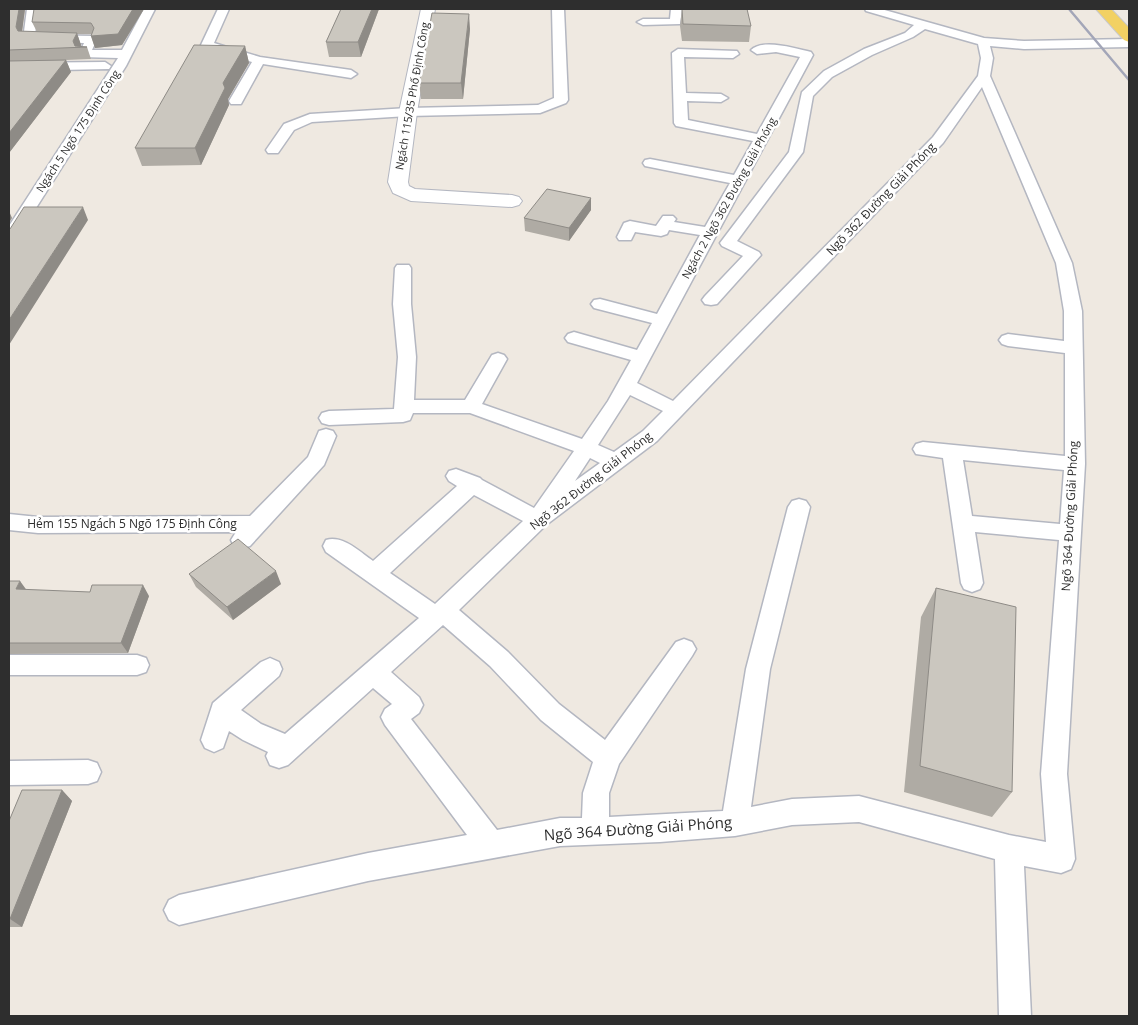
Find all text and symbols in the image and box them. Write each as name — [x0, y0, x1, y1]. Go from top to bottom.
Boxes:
street label: Ngách 115/35 Phố Định Công — [391, 21, 432, 171]
street label: Ngách 5 Ngõ 175 Định Công — [32, 67, 123, 195]
street label: Ngách 2 Ngõ 362 Đường Giải Phóng — [678, 114, 779, 281]
street label: Ngõ 362 Đường Giải Phóng — [822, 138, 939, 259]
street label: Ngõ 362 Đường Giải Phóng — [526, 427, 656, 534]
street label: Ngõ 364 Đường Giải Phóng — [1057, 440, 1082, 592]
street label: Hẻm 155 Ngách 5 Ngõ 175 Định Công — [27, 515, 237, 532]
street label: Ngõ 364 Đường Giải Phóng — [543, 811, 733, 845]

